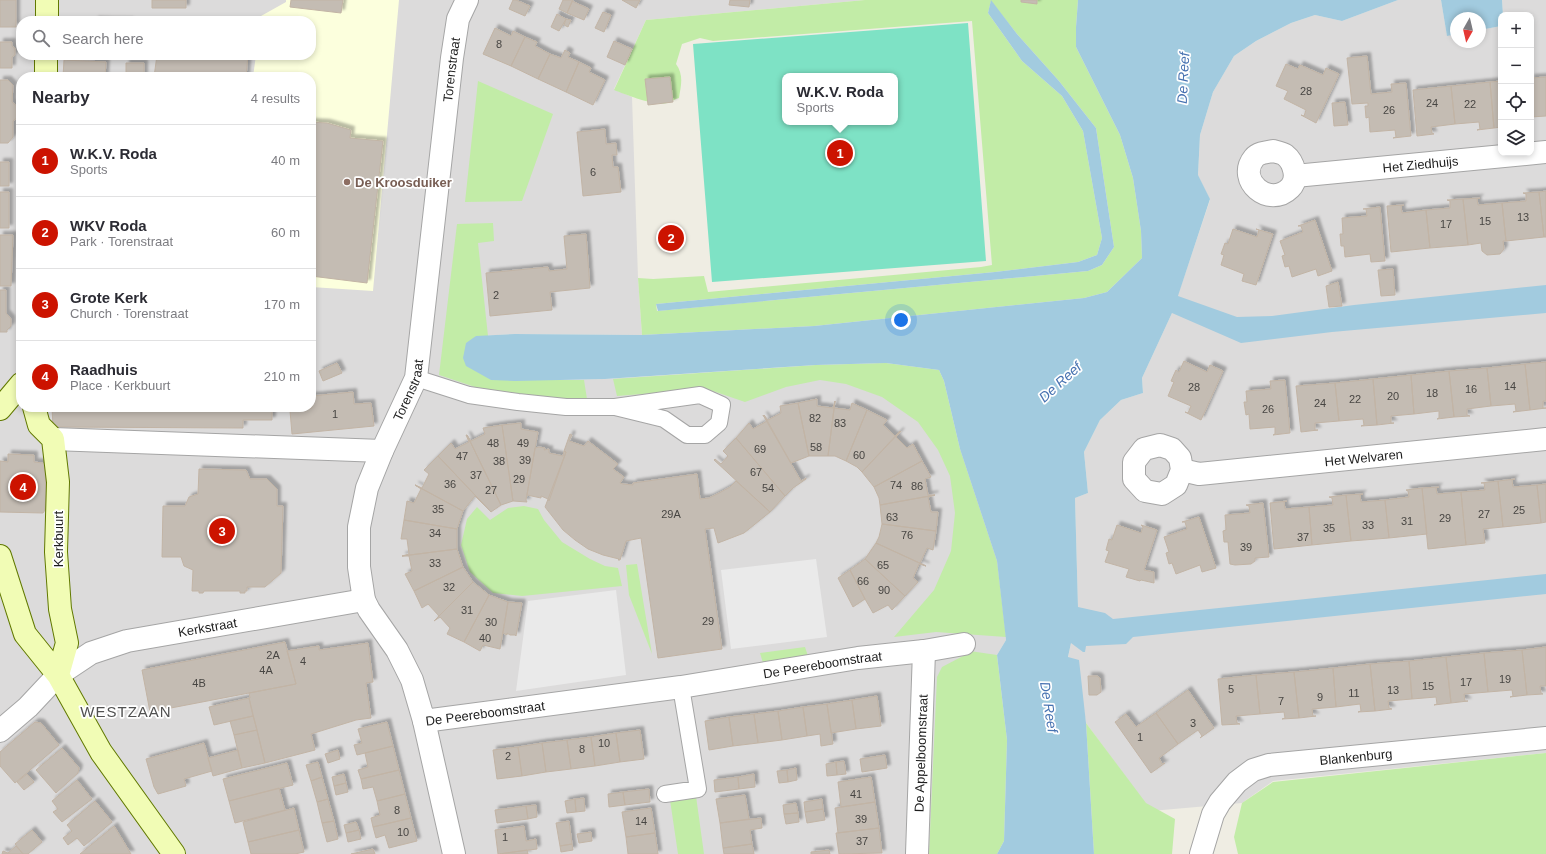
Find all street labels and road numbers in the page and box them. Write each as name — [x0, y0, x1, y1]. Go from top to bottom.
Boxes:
street label: Torenstraat — [440, 36, 463, 103]
street label: Het Ziedhuijs — [1382, 153, 1459, 176]
street label: Torenstraat — [390, 358, 426, 423]
street label: Het Welvaren — [1324, 446, 1404, 469]
street label: Kerkbuurt — [51, 510, 66, 567]
street label: Kerkstraat — [177, 615, 238, 640]
street label: De Peereboomstraat — [762, 648, 883, 681]
street label: De Appelboomstraat — [911, 694, 931, 812]
street label: De Peereboomstraat — [425, 698, 546, 729]
street label: Blankenburg — [1319, 746, 1393, 768]

